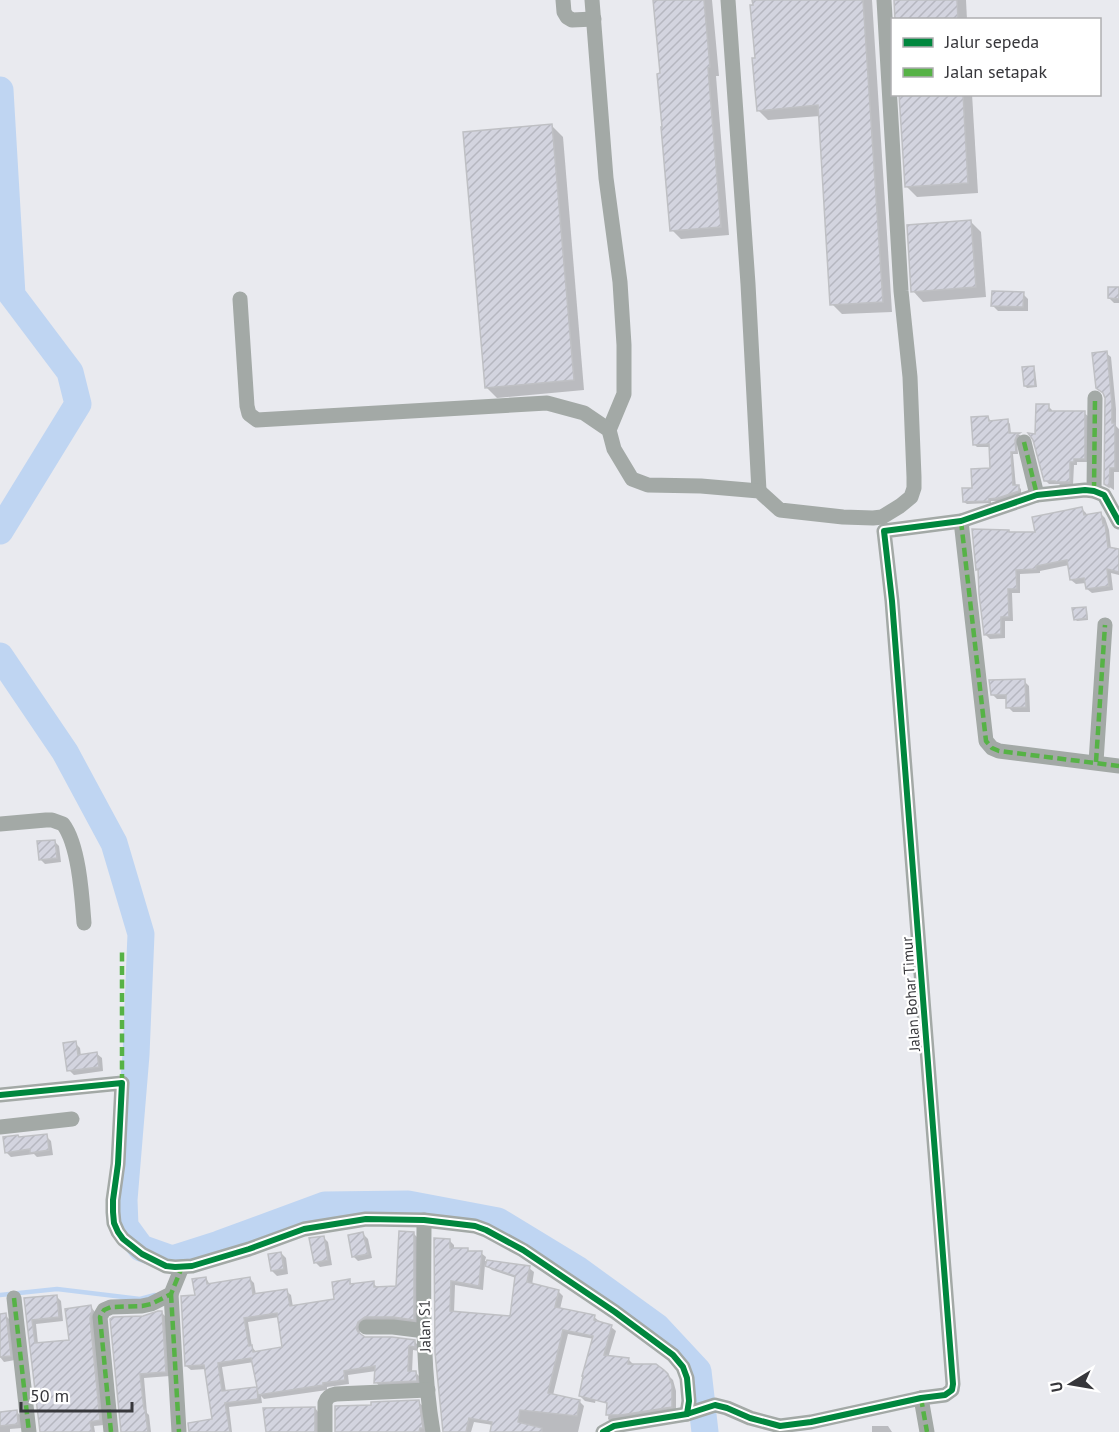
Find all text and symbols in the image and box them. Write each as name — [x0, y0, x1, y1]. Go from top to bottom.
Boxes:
legend — [891, 18, 1101, 96]
text: Jalur sepeda — [944, 30, 1039, 53]
text: Jalan setapak — [944, 60, 1047, 83]
street label: Jalan Bohar Timur — [897, 936, 924, 1053]
street label: Jalan S1 — [415, 1300, 434, 1353]
north arrow — [1041, 1354, 1101, 1414]
scale bar — [21, 1375, 132, 1413]
text: U — [1046, 1380, 1067, 1394]
text: 50 m — [30, 1384, 69, 1407]

